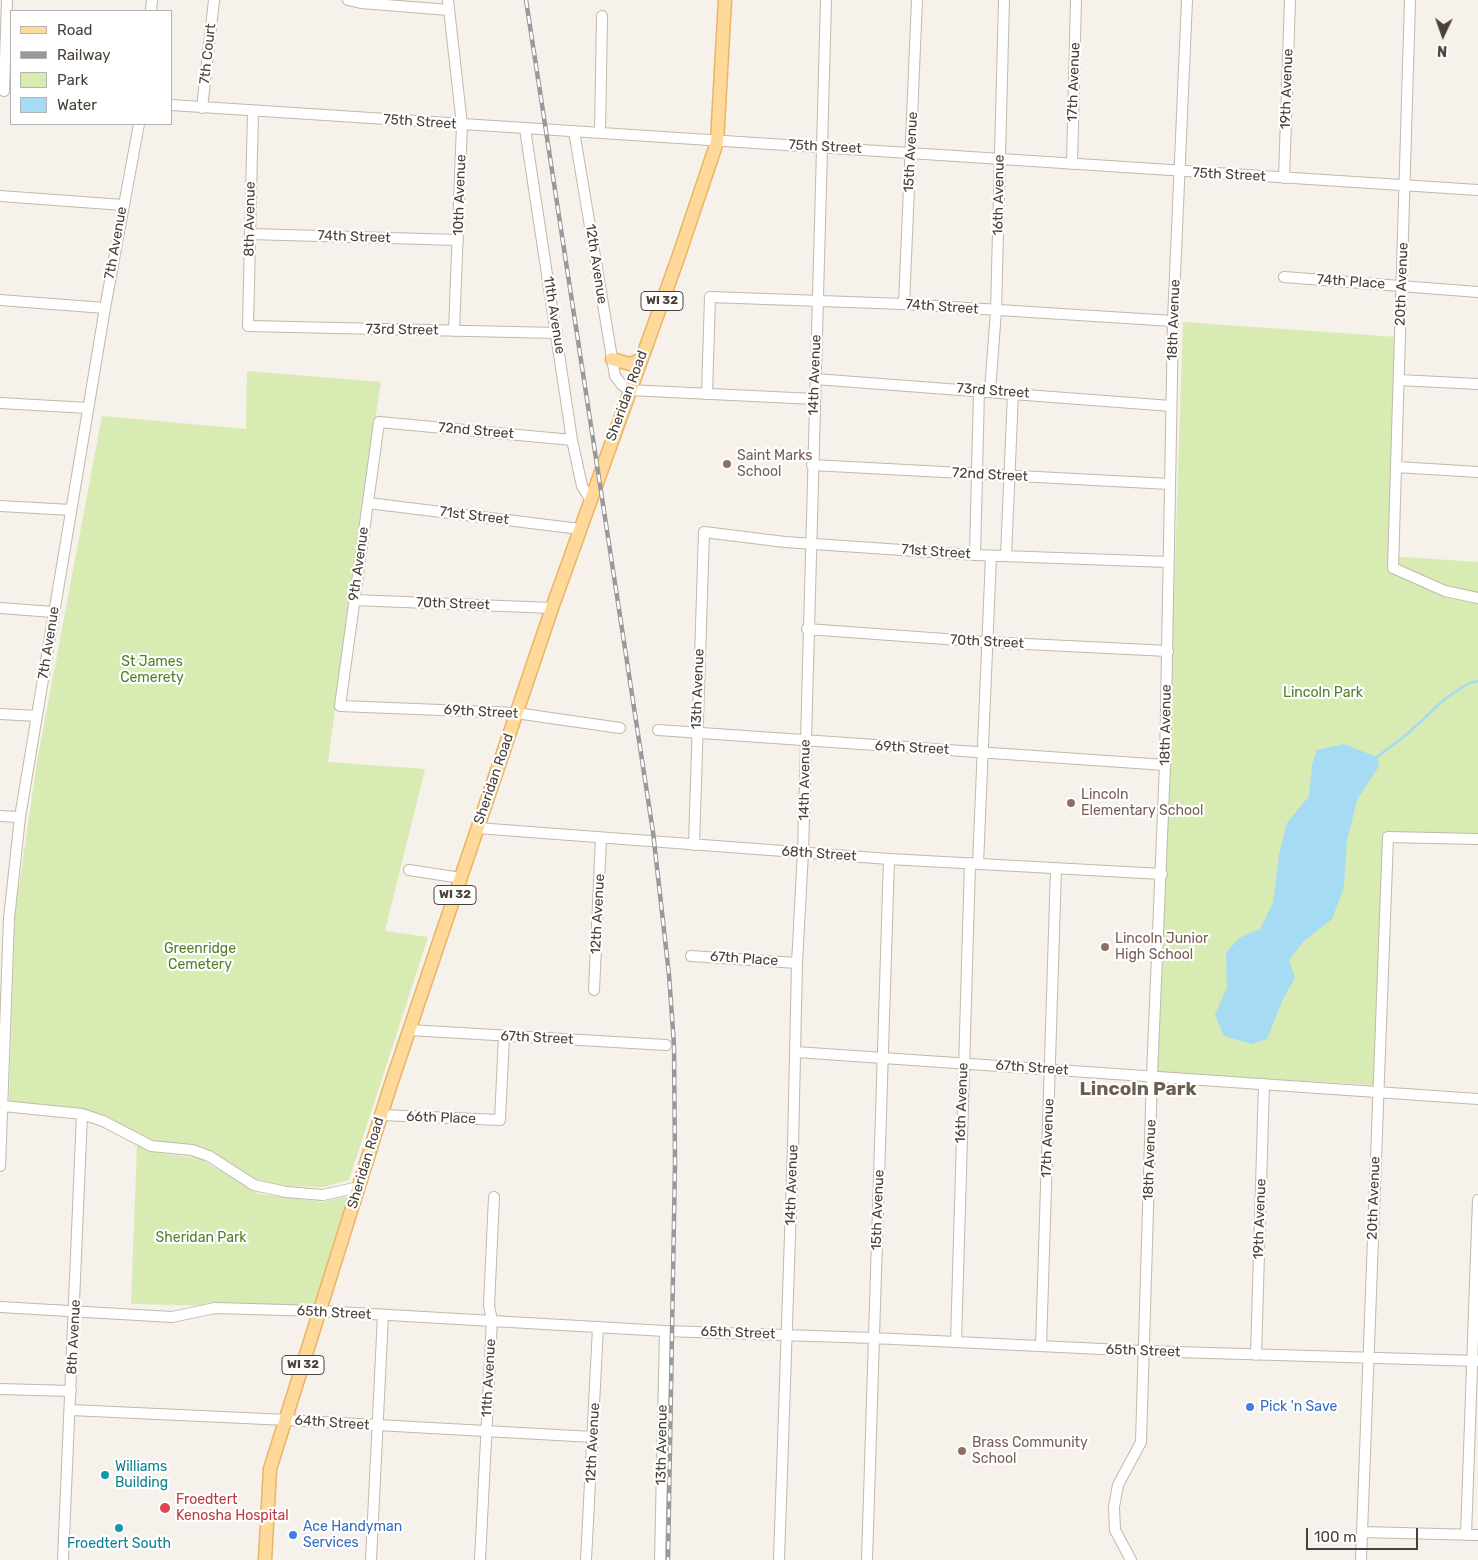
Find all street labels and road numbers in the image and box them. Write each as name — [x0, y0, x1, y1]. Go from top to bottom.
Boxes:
street label: 7th Court — [196, 23, 220, 85]
street label: 17th Avenue — [1064, 42, 1084, 122]
street label: 19th Avenue — [1277, 48, 1297, 130]
street label: 75th Street — [383, 111, 457, 133]
street label: 15th Avenue — [900, 111, 922, 193]
street label: 75th Street — [788, 137, 862, 157]
street label: 10th Avenue — [450, 154, 470, 236]
street label: 16th Avenue — [990, 154, 1008, 236]
street label: 75th Street — [1192, 165, 1266, 185]
street label: 8th Avenue — [241, 181, 259, 257]
street label: 7th Avenue — [101, 205, 131, 281]
street label: 12th Avenue — [581, 223, 611, 305]
street label: 74th Street — [317, 227, 391, 247]
street label: 20th Avenue — [1392, 242, 1412, 326]
street label: 74th Place — [1316, 271, 1386, 293]
street label: 11th Avenue — [540, 275, 568, 355]
street label: 18th Avenue — [1164, 279, 1184, 361]
road number: WI 32 — [641, 292, 683, 310]
street label: 74th Street — [905, 296, 979, 318]
street label: 73rd Street — [365, 321, 439, 339]
street label: 14th Avenue — [805, 334, 825, 416]
street label: Sheridan Road — [603, 349, 651, 443]
street label: 73rd Street — [956, 380, 1030, 402]
street label: 72nd Street — [437, 419, 515, 443]
street label: 72nd Street — [952, 465, 1028, 485]
street label: 71st Street — [438, 503, 510, 529]
street label: 9th Avenue — [345, 526, 373, 602]
street label: 71st Street — [901, 541, 971, 563]
street label: 70th Street — [416, 594, 490, 614]
street label: 7th Avenue — [35, 605, 63, 681]
street label: 70th Street — [950, 632, 1024, 652]
street label: 13th Avenue — [688, 648, 708, 730]
street label: 18th Avenue — [1157, 684, 1175, 766]
street label: 69th Street — [443, 702, 519, 722]
street label: Sheridan Road — [471, 731, 517, 827]
street label: 69th Street — [874, 738, 950, 758]
street label: 14th Avenue — [796, 739, 814, 821]
street label: 68th Street — [781, 843, 857, 865]
street label: 12th Avenue — [588, 873, 608, 955]
road number: WI 32 — [434, 886, 476, 904]
street label: 67th Place — [709, 948, 779, 970]
street label: 67th Street — [500, 1028, 574, 1048]
street label: 67th Street — [995, 1057, 1069, 1079]
street label: 16th Avenue — [952, 1062, 972, 1144]
street label: 17th Avenue — [1038, 1098, 1058, 1178]
street label: 66th Place — [406, 1108, 476, 1128]
street label: Sheridan Road — [344, 1115, 388, 1211]
street label: 18th Avenue — [1140, 1119, 1160, 1201]
street label: 14th Avenue — [782, 1144, 802, 1226]
street label: 20th Avenue — [1364, 1156, 1384, 1240]
street label: 15th Avenue — [868, 1169, 888, 1251]
street label: 19th Avenue — [1250, 1178, 1270, 1260]
street label: 8th Avenue — [64, 1299, 84, 1375]
street label: 65th Street — [296, 1303, 372, 1323]
street label: 65th Street — [700, 1323, 776, 1343]
street label: 11th Avenue — [479, 1338, 499, 1418]
street label: 65th Street — [1105, 1341, 1181, 1361]
road number: WI 32 — [282, 1356, 324, 1374]
street label: 12th Avenue — [583, 1402, 603, 1484]
street label: 13th Avenue — [653, 1404, 671, 1486]
street label: 64th Street — [294, 1412, 370, 1434]

